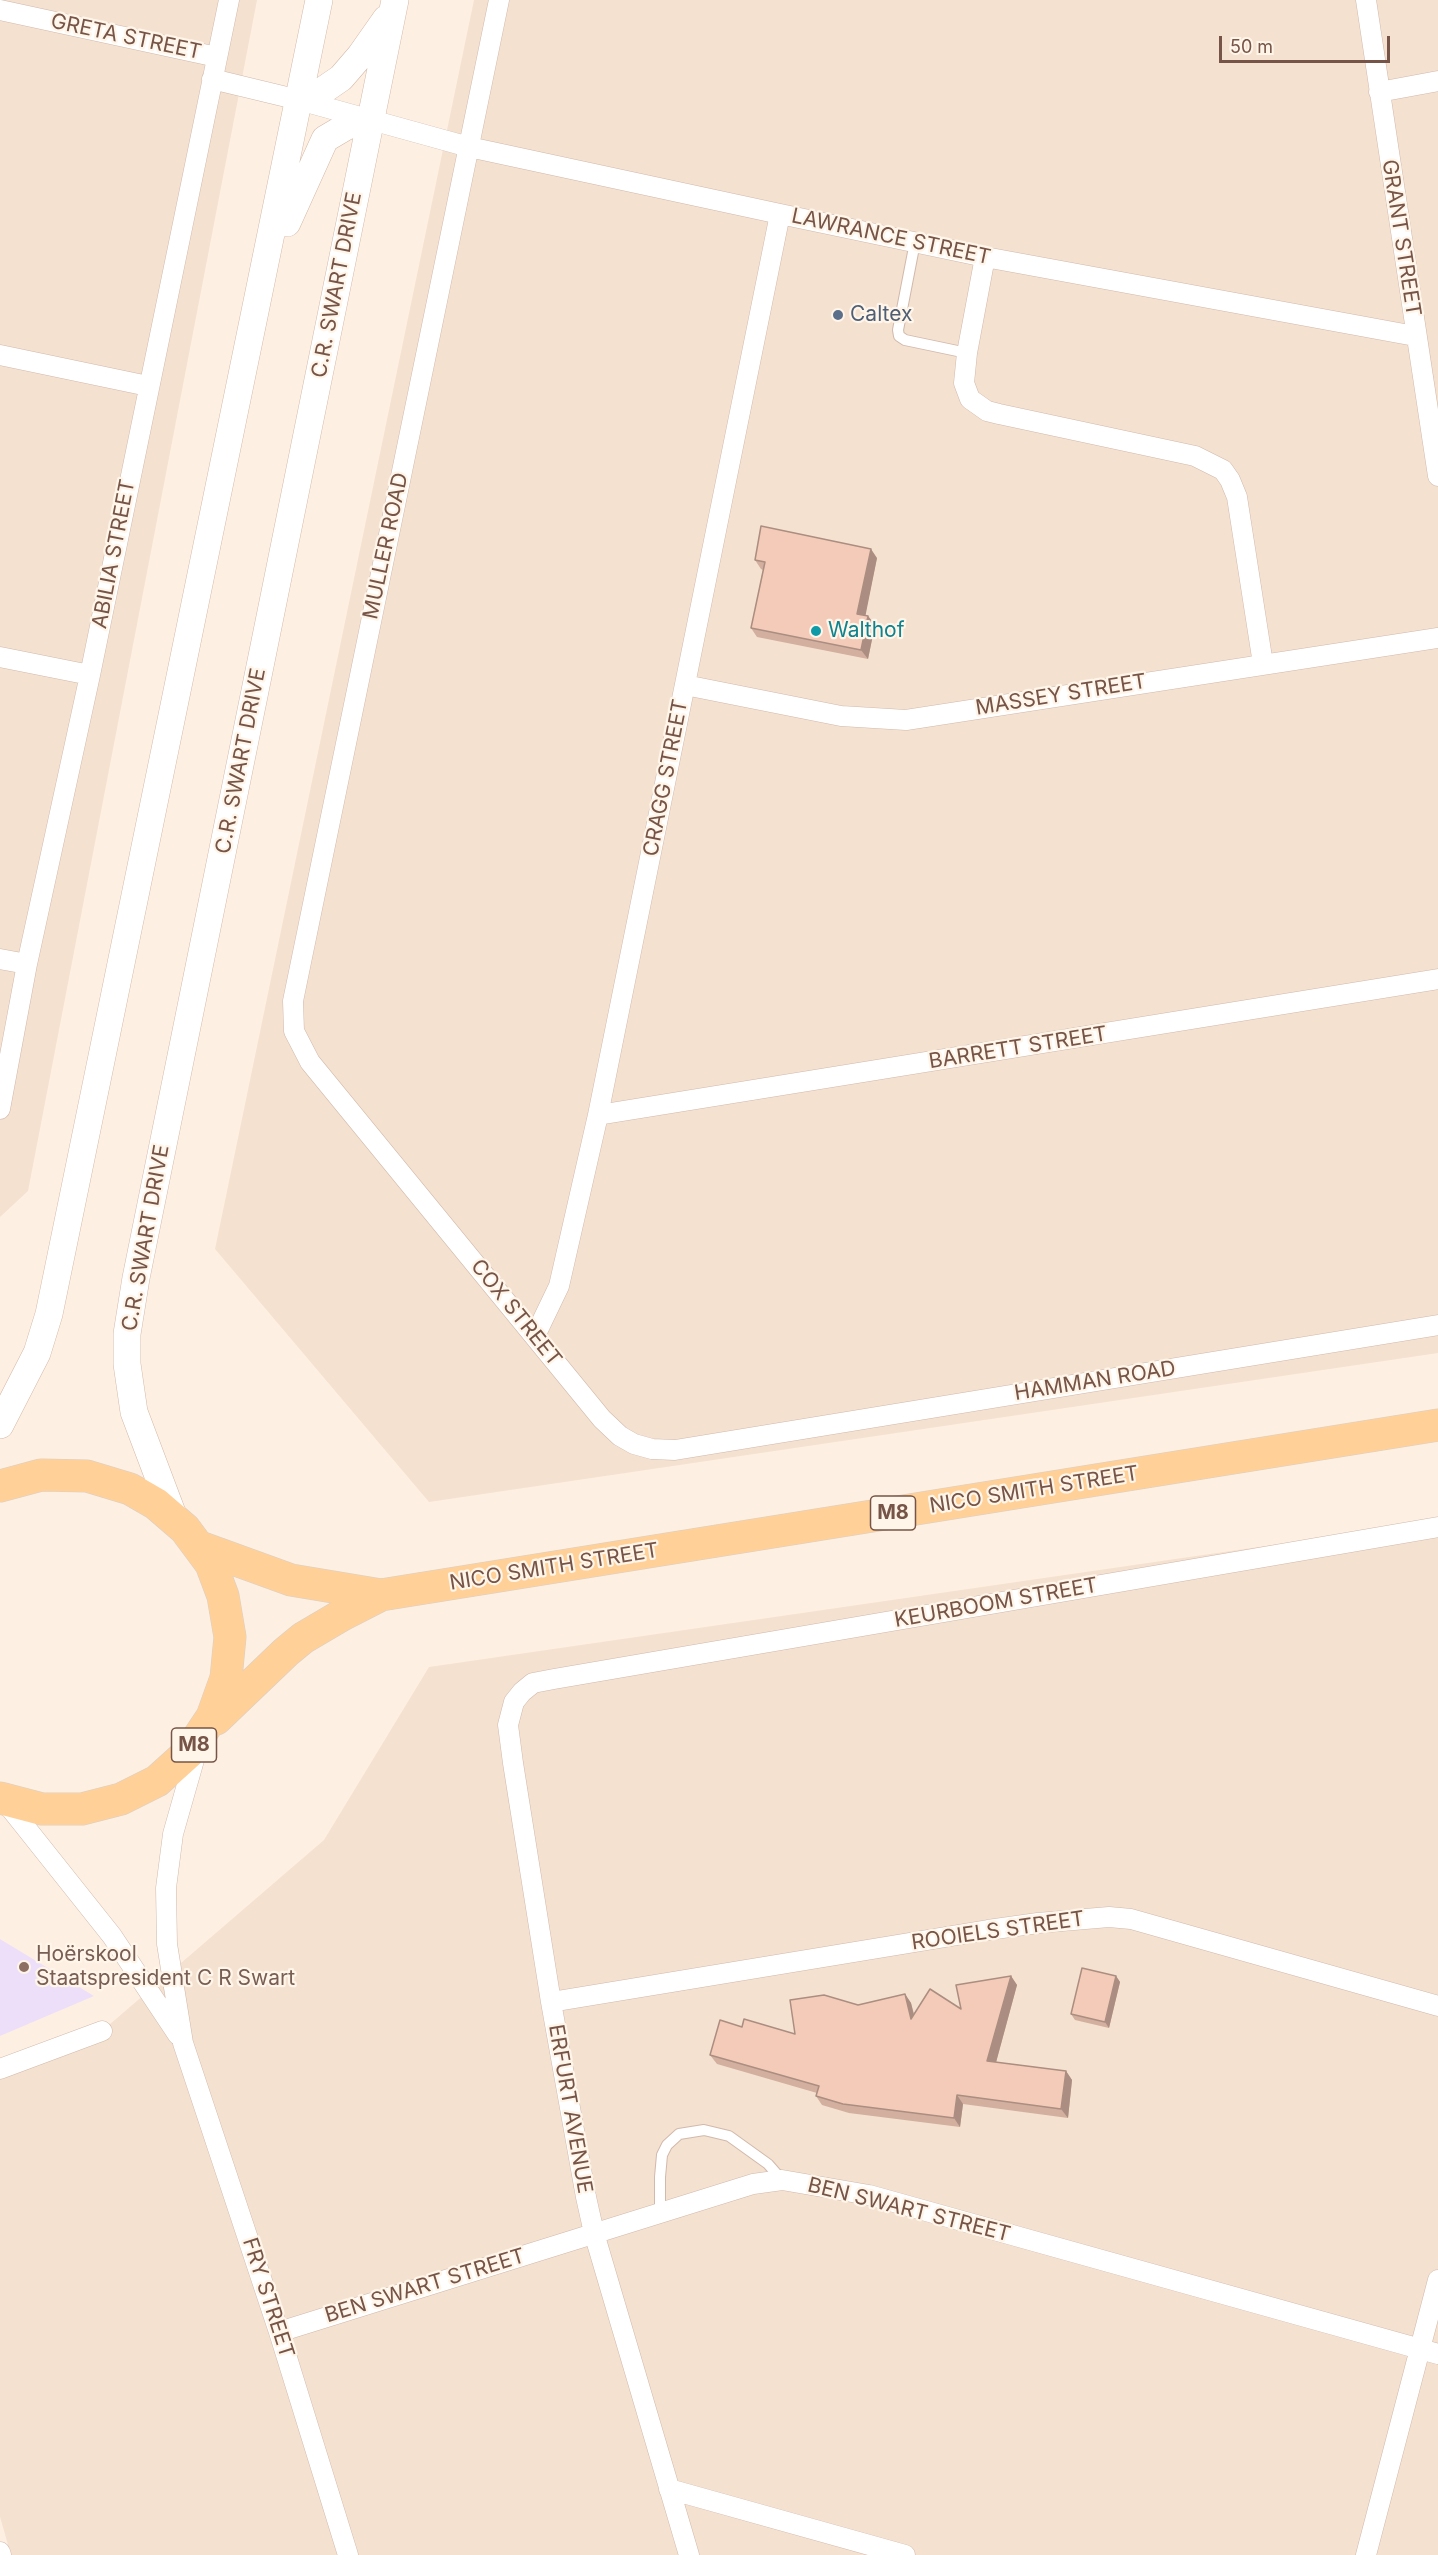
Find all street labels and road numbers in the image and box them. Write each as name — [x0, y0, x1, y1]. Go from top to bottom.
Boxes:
street label: GRETA STREET — [48, 9, 204, 65]
street label: GRANT STREET — [1376, 158, 1426, 318]
street label: C.R. SWART DRIVE — [307, 190, 367, 380]
street label: LAWRANCE STREET — [789, 204, 993, 270]
street label: MULLER ROAD — [358, 471, 414, 621]
street label: ABILIA STREET — [87, 477, 141, 631]
street label: C.R. SWART DRIVE — [211, 666, 271, 856]
street label: MASSEY STREET — [974, 669, 1148, 721]
street label: CRAGG STREET — [638, 697, 694, 859]
street label: BARRETT STREET — [927, 1021, 1109, 1075]
street label: C.R. SWART DRIVE — [117, 1143, 175, 1333]
street label: COX STREET — [465, 1254, 567, 1372]
street label: HAMMAN ROAD — [1013, 1356, 1177, 1406]
street label: NICO SMITH STREET — [928, 1461, 1140, 1519]
road number: M8 — [870, 1496, 916, 1530]
street label: NICO SMITH STREET — [448, 1538, 660, 1596]
street label: KEURBOOM STREET — [892, 1573, 1100, 1633]
road number: M8 — [172, 1728, 216, 1762]
street label: ROOIELS STREET — [910, 1906, 1086, 1956]
street label: ERFURT AVENUE — [543, 2022, 597, 2196]
street label: BEN SWART STREET — [805, 2173, 1013, 2247]
street label: FRY STREET — [237, 2235, 299, 2361]
street label: BEN SWART STREET — [322, 2244, 528, 2328]

